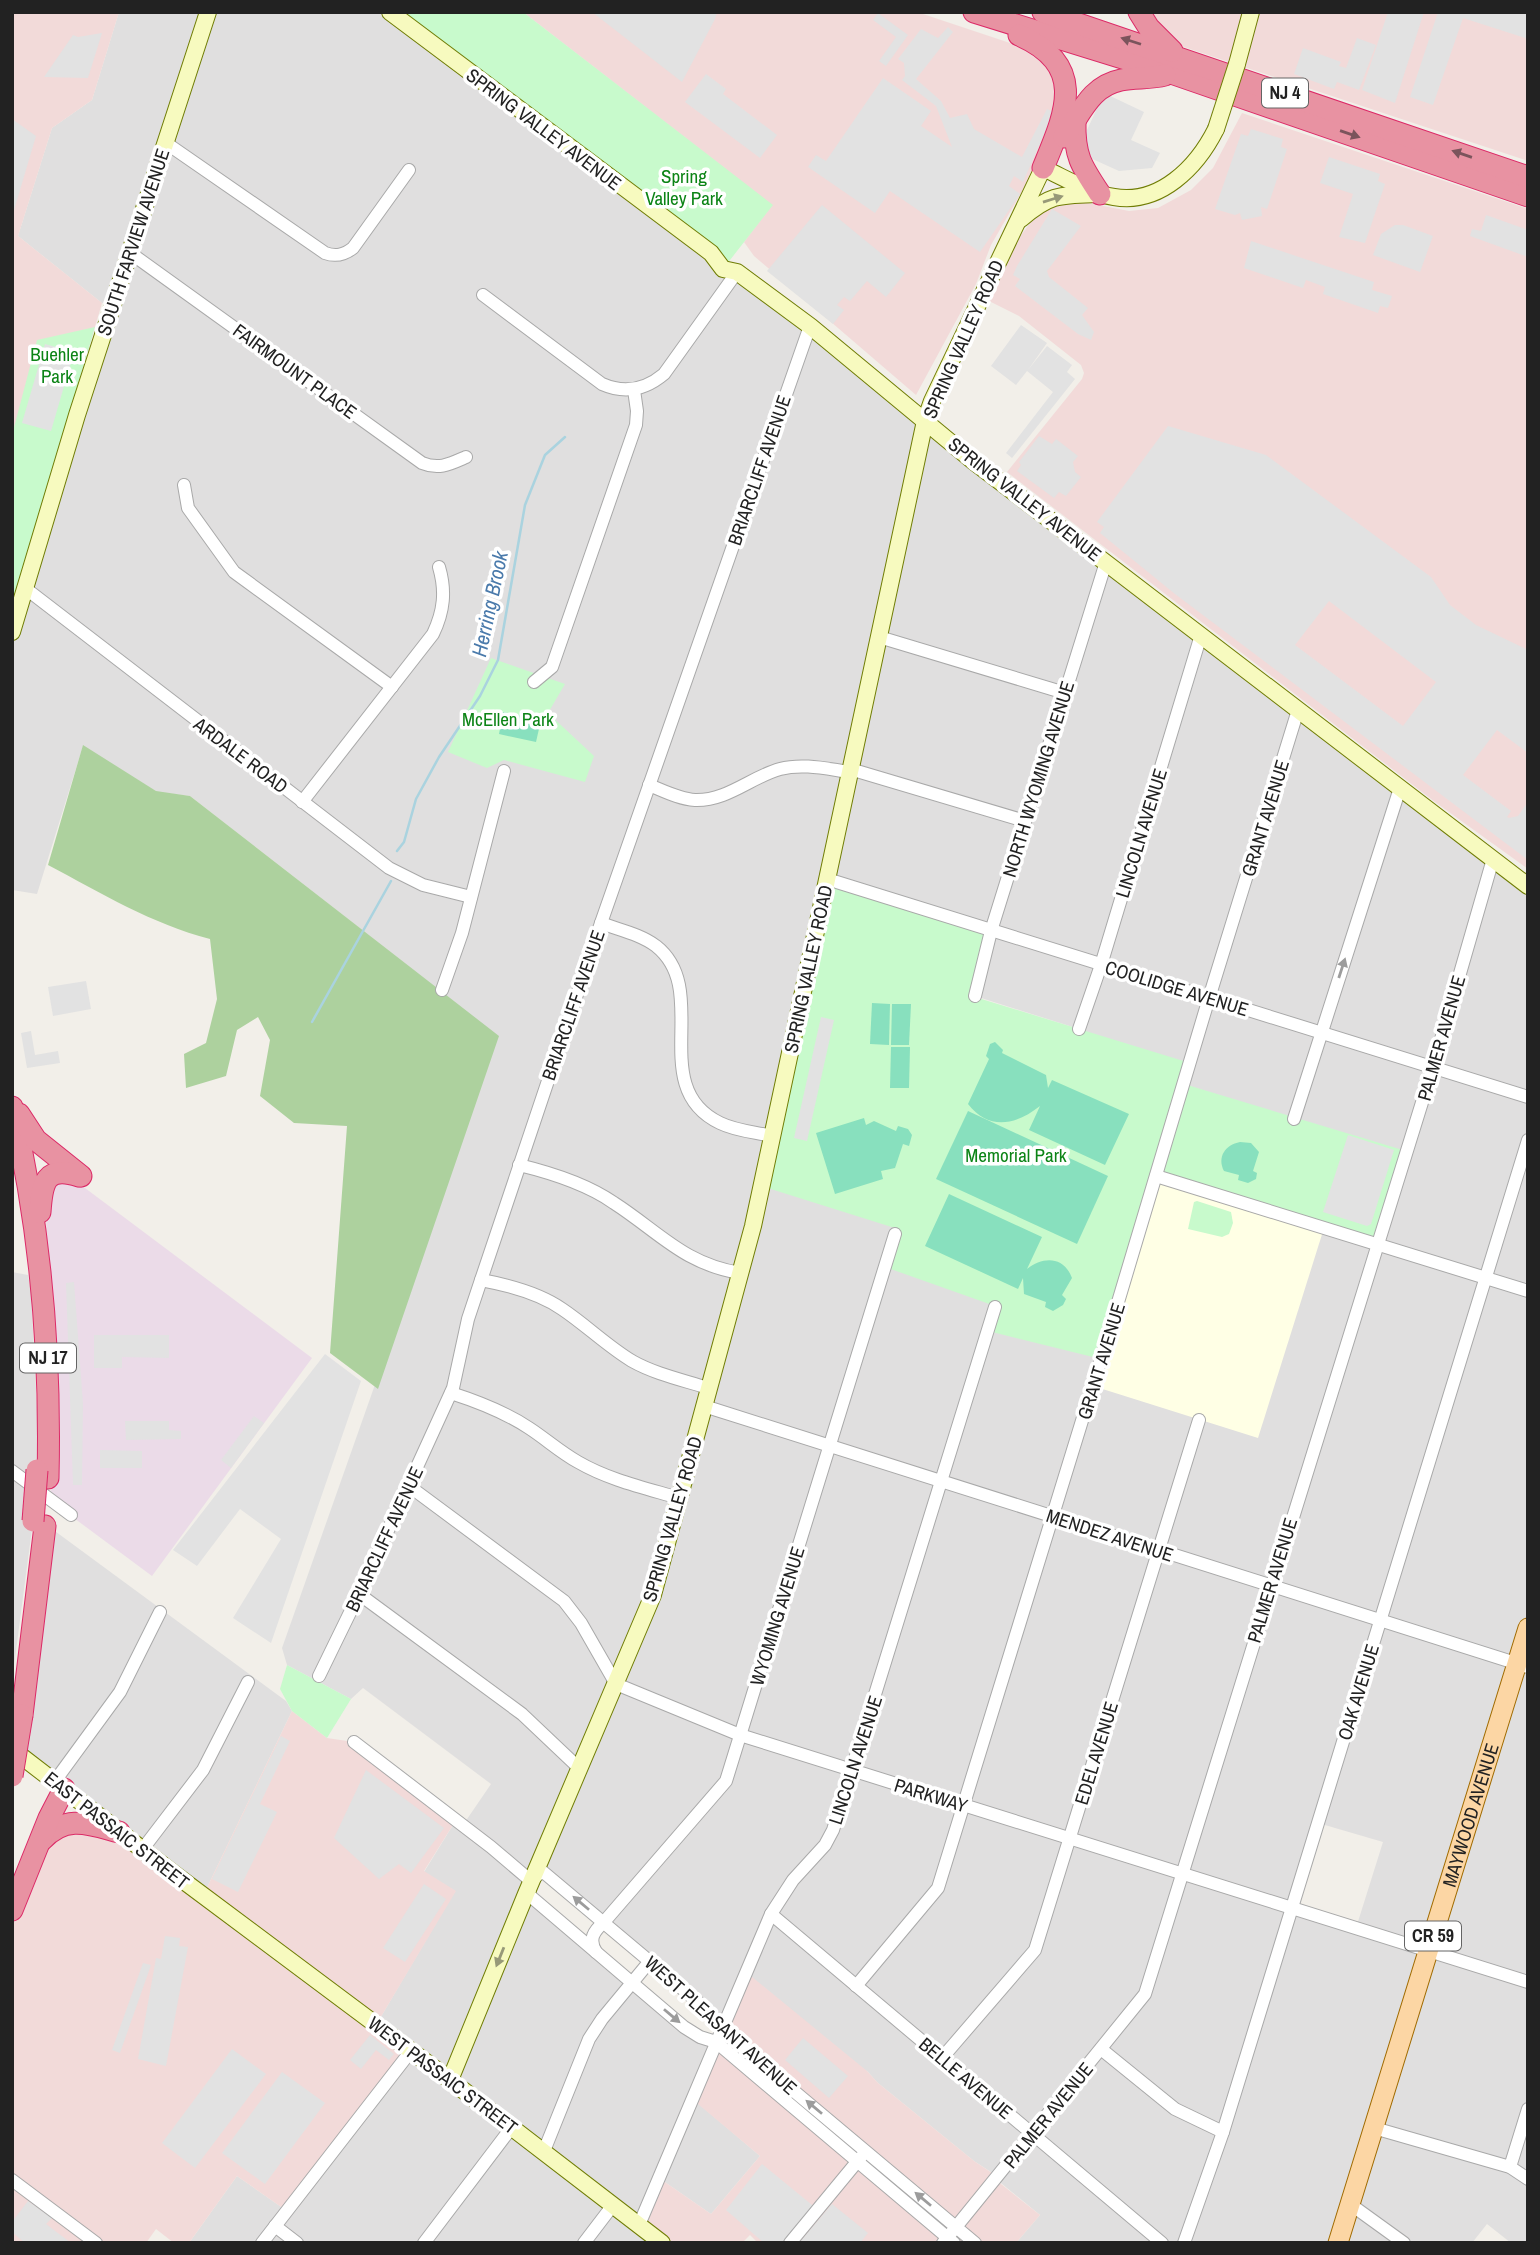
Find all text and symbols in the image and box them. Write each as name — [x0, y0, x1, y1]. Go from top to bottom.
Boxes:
one-way arrow — [1120, 35, 1141, 46]
street label: SPRING VALLEY AVENUE — [461, 62, 627, 196]
road number: NJ 4 — [1262, 78, 1308, 108]
one-way arrow — [1340, 129, 1361, 140]
street label: SOUTH FARVIEW AVENUE — [90, 145, 176, 339]
one-way arrow — [1451, 148, 1472, 159]
park label: Spring Valley Park — [645, 163, 723, 211]
one-way arrow — [1043, 193, 1064, 203]
street label: SPRING VALLEY ROAD — [916, 256, 1010, 422]
street label: FAIRMOUNT PLACE — [228, 317, 362, 425]
park label: Buehler Park — [30, 341, 85, 389]
street label: BRIARCLIFF AVENUE — [721, 391, 797, 549]
street label: SPRING VALLEY AVENUE — [943, 431, 1107, 567]
water label: Herring Brook — [464, 547, 515, 659]
street label: NORTH WYOMING AVENUE — [996, 678, 1080, 880]
park label: McEllen Park — [462, 706, 554, 732]
street label: ARDALE ROAD — [188, 710, 293, 799]
street label: GRANT AVENUE — [1235, 756, 1295, 880]
street label: LINCOLN AVENUE — [1109, 765, 1173, 901]
street label: SPRING VALLEY ROAD — [778, 883, 838, 1055]
street label: BRIARCLIFF AVENUE — [535, 926, 611, 1084]
street label: COOLIDGE AVENUE — [1102, 954, 1252, 1022]
one-way arrow — [1337, 957, 1348, 978]
street label: PALMER AVENUE — [1411, 972, 1471, 1104]
park label: Memorial Park — [965, 1142, 1067, 1168]
street label: GRANT AVENUE — [1071, 1299, 1131, 1423]
road number: NJ 17 — [20, 1344, 76, 1372]
street label: SPRING VALLEY ROAD — [636, 1433, 708, 1605]
street label: BRIARCLIFF AVENUE — [339, 1462, 429, 1616]
street label: MENDEZ AVENUE — [1043, 1502, 1177, 1568]
street label: PALMER AVENUE — [1241, 1514, 1303, 1646]
street label: WYOMING AVENUE — [743, 1543, 811, 1689]
street label: OAK AVENUE — [1331, 1641, 1385, 1743]
street label: LINCOLN AVENUE — [822, 1692, 888, 1828]
street label: EDEL AVENUE — [1068, 1698, 1124, 1808]
street label: MAYWOOD AVENUE — [1436, 1740, 1505, 1890]
street label: EAST PASSAIC STREET — [39, 1765, 195, 1895]
street label: PARKWAY — [891, 1772, 971, 1819]
one-way arrow — [572, 1896, 589, 1911]
road number: CR 59 — [1405, 1922, 1461, 1950]
one-way arrow — [494, 1947, 505, 1968]
street label: WEST PLEASANT AVENUE — [639, 1950, 803, 2100]
one-way arrow — [662, 2009, 680, 2024]
street label: WEST PASSAIC STREET — [363, 2010, 524, 2140]
street label: BELLE AVENUE — [914, 2031, 1018, 2125]
street label: PALMER AVENUE — [997, 2057, 1099, 2173]
one-way arrow — [805, 2100, 823, 2115]
one-way arrow — [914, 2192, 931, 2207]

